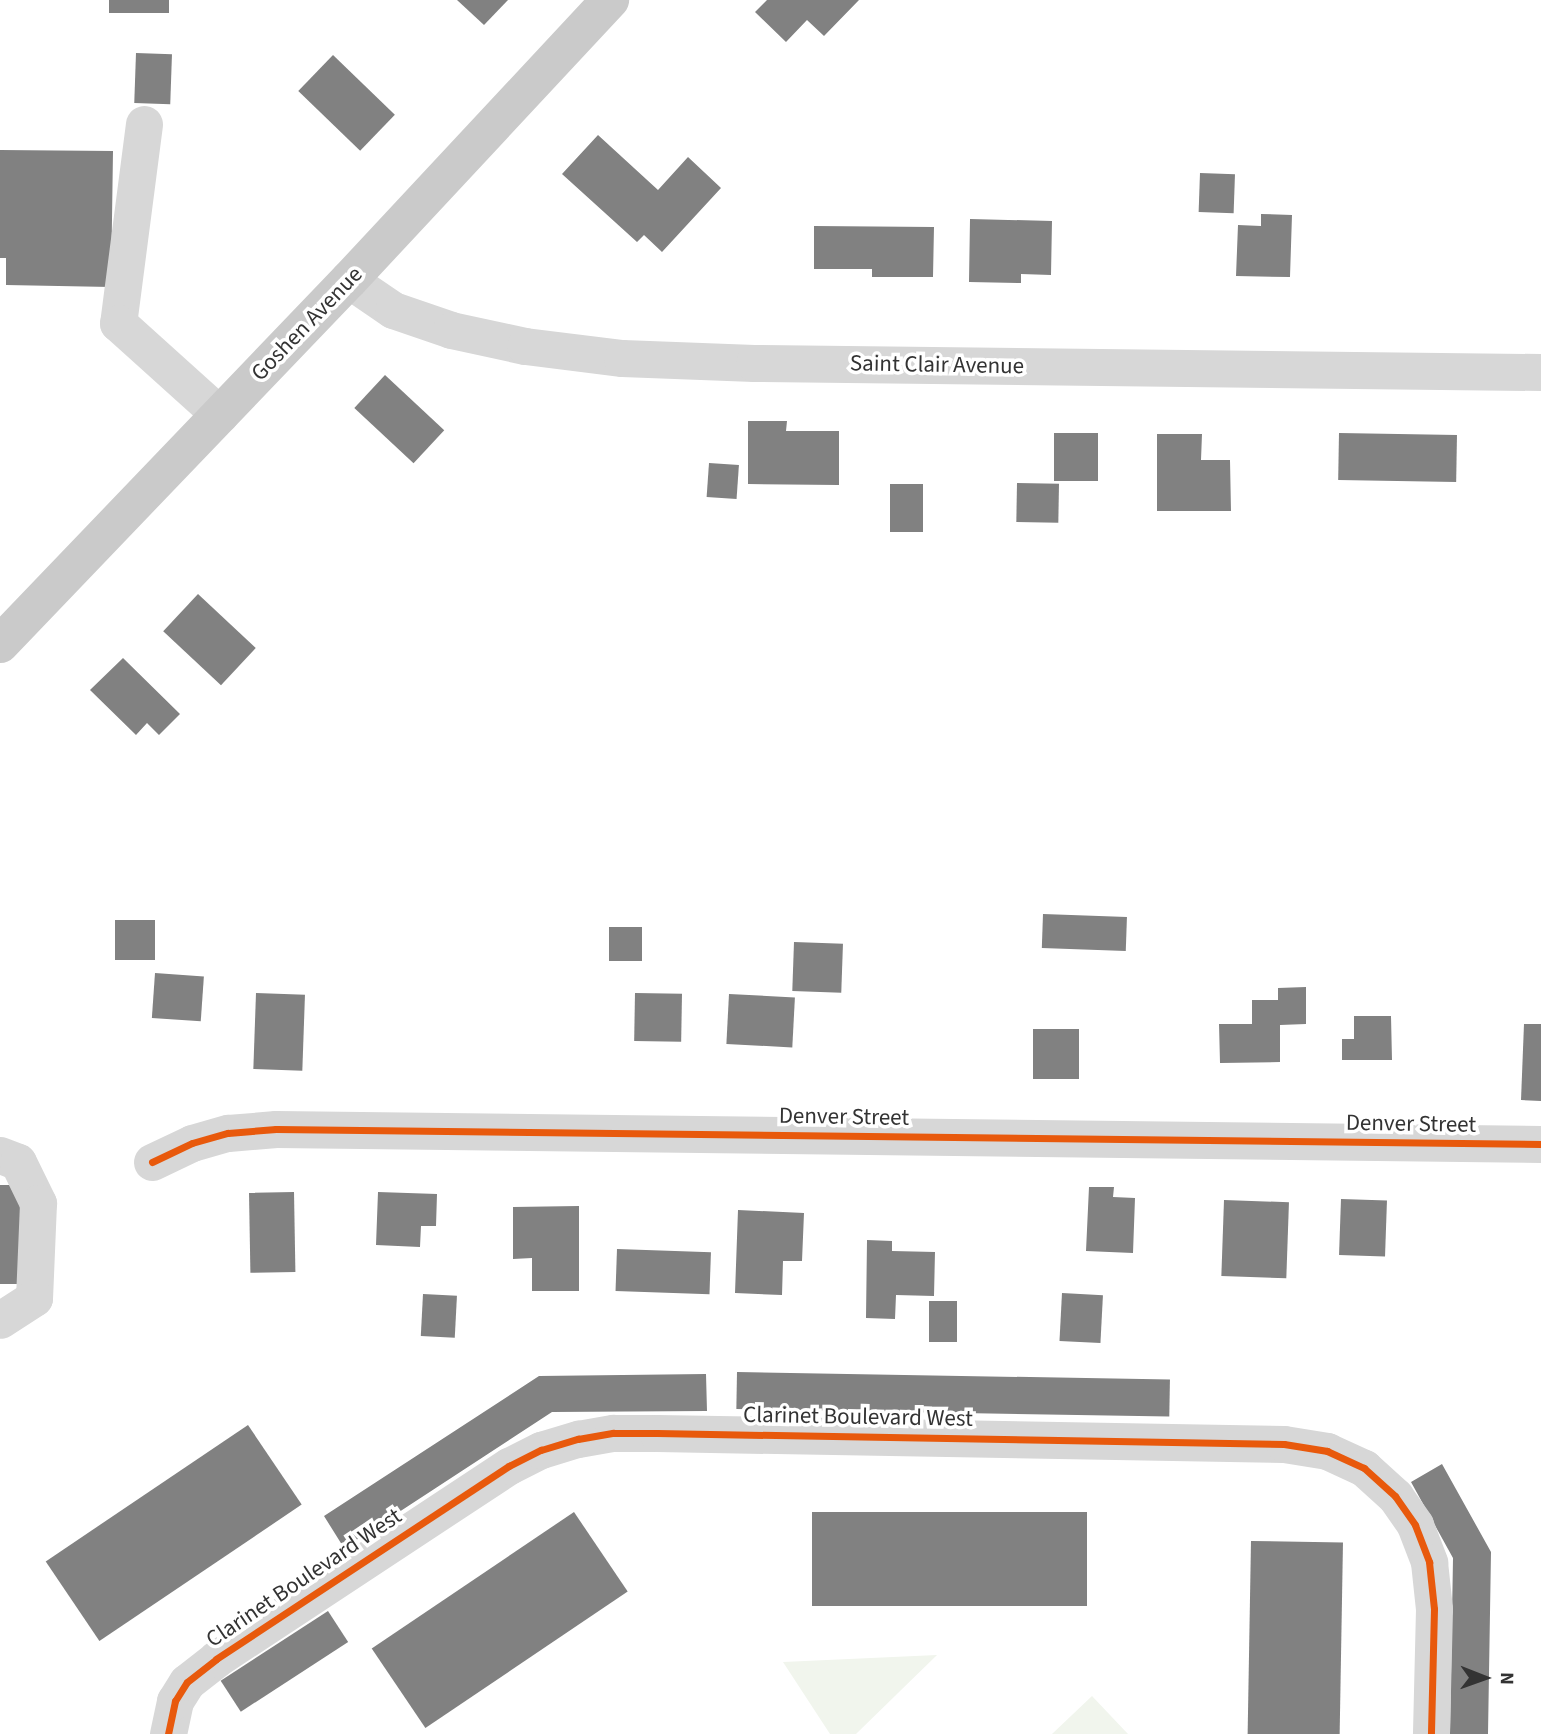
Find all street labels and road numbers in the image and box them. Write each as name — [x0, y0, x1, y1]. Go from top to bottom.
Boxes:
street label: Goshen Avenue — [246, 261, 368, 387]
street label: Saint Clair Avenue — [850, 350, 1024, 380]
street label: Denver Street — [779, 1102, 909, 1132]
street label: Denver Street — [1346, 1109, 1476, 1139]
street label: Clarinet Boulevard West — [743, 1401, 973, 1433]
street label: Clarinet Boulevard West — [201, 1502, 407, 1654]

